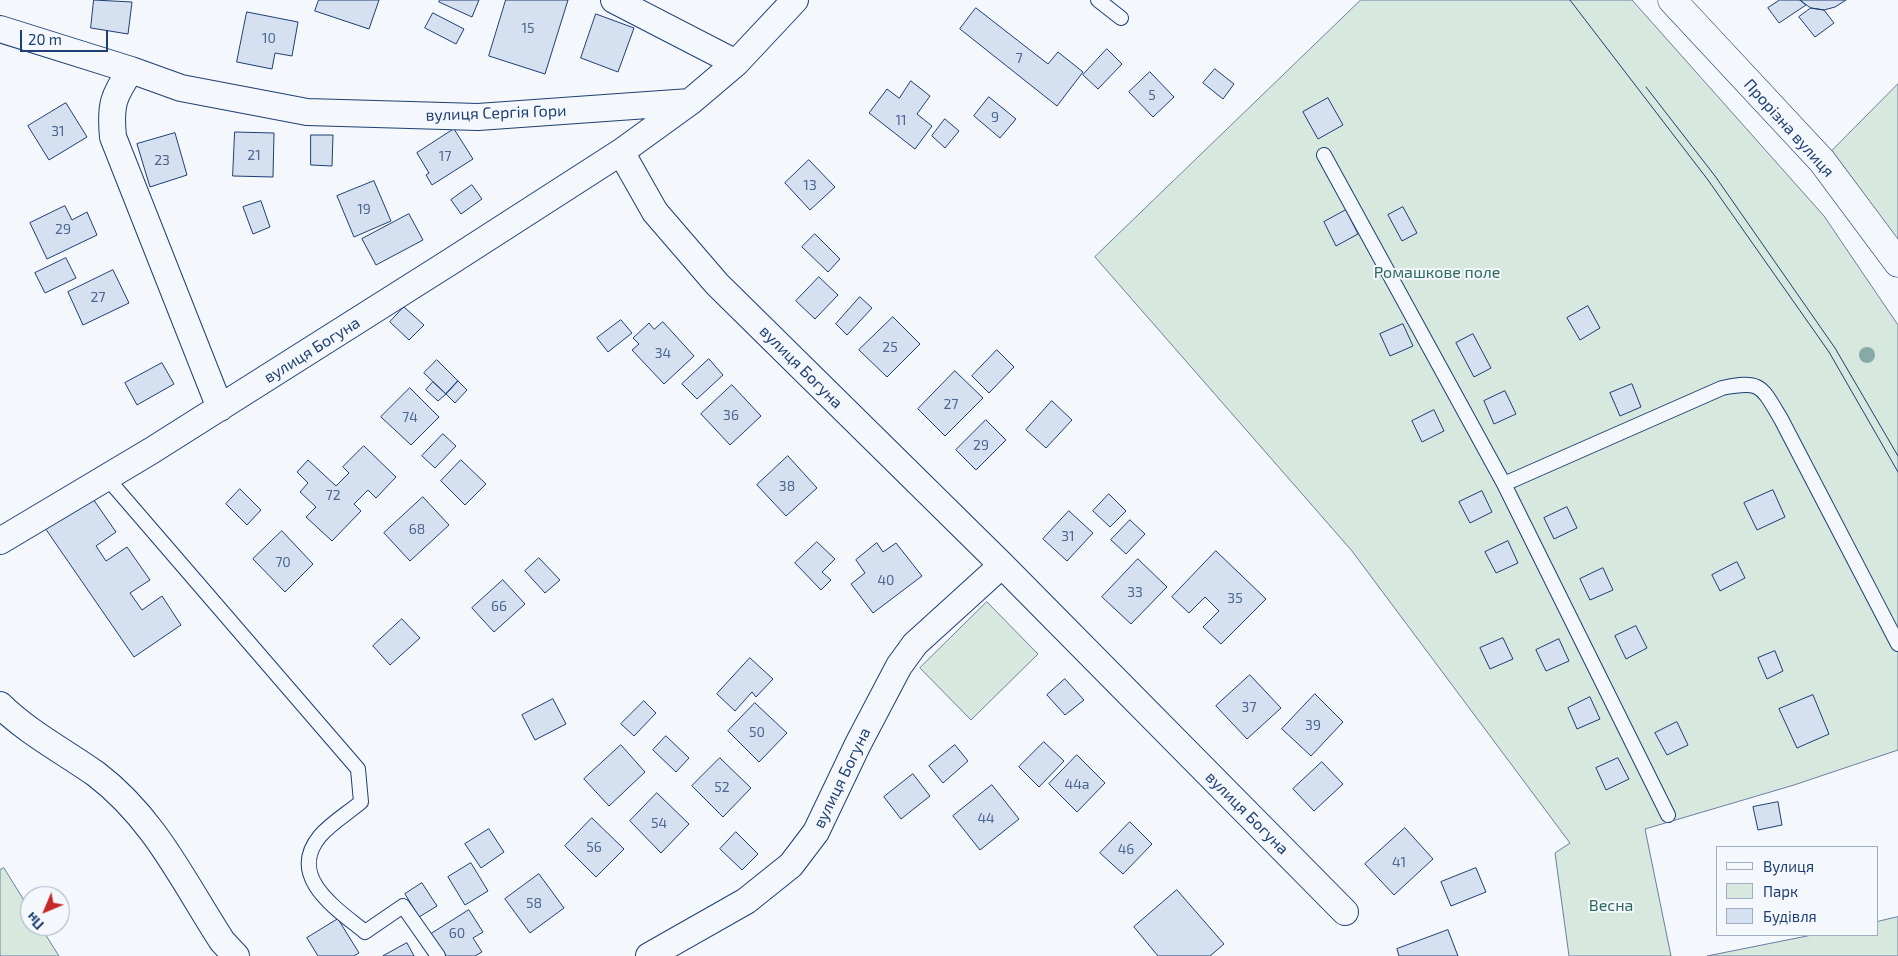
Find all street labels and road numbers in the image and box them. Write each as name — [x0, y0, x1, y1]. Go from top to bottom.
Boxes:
street label: Прорізна вулиця — [1740, 75, 1838, 181]
street label: вулиця Сергія Гори — [425, 101, 567, 125]
street label: вулиця Богуна — [260, 313, 364, 387]
street label: вулиця Богуна — [755, 321, 847, 413]
street label: вулиця Богуна — [809, 725, 875, 831]
street label: вулиця Богуна — [1201, 767, 1293, 859]

